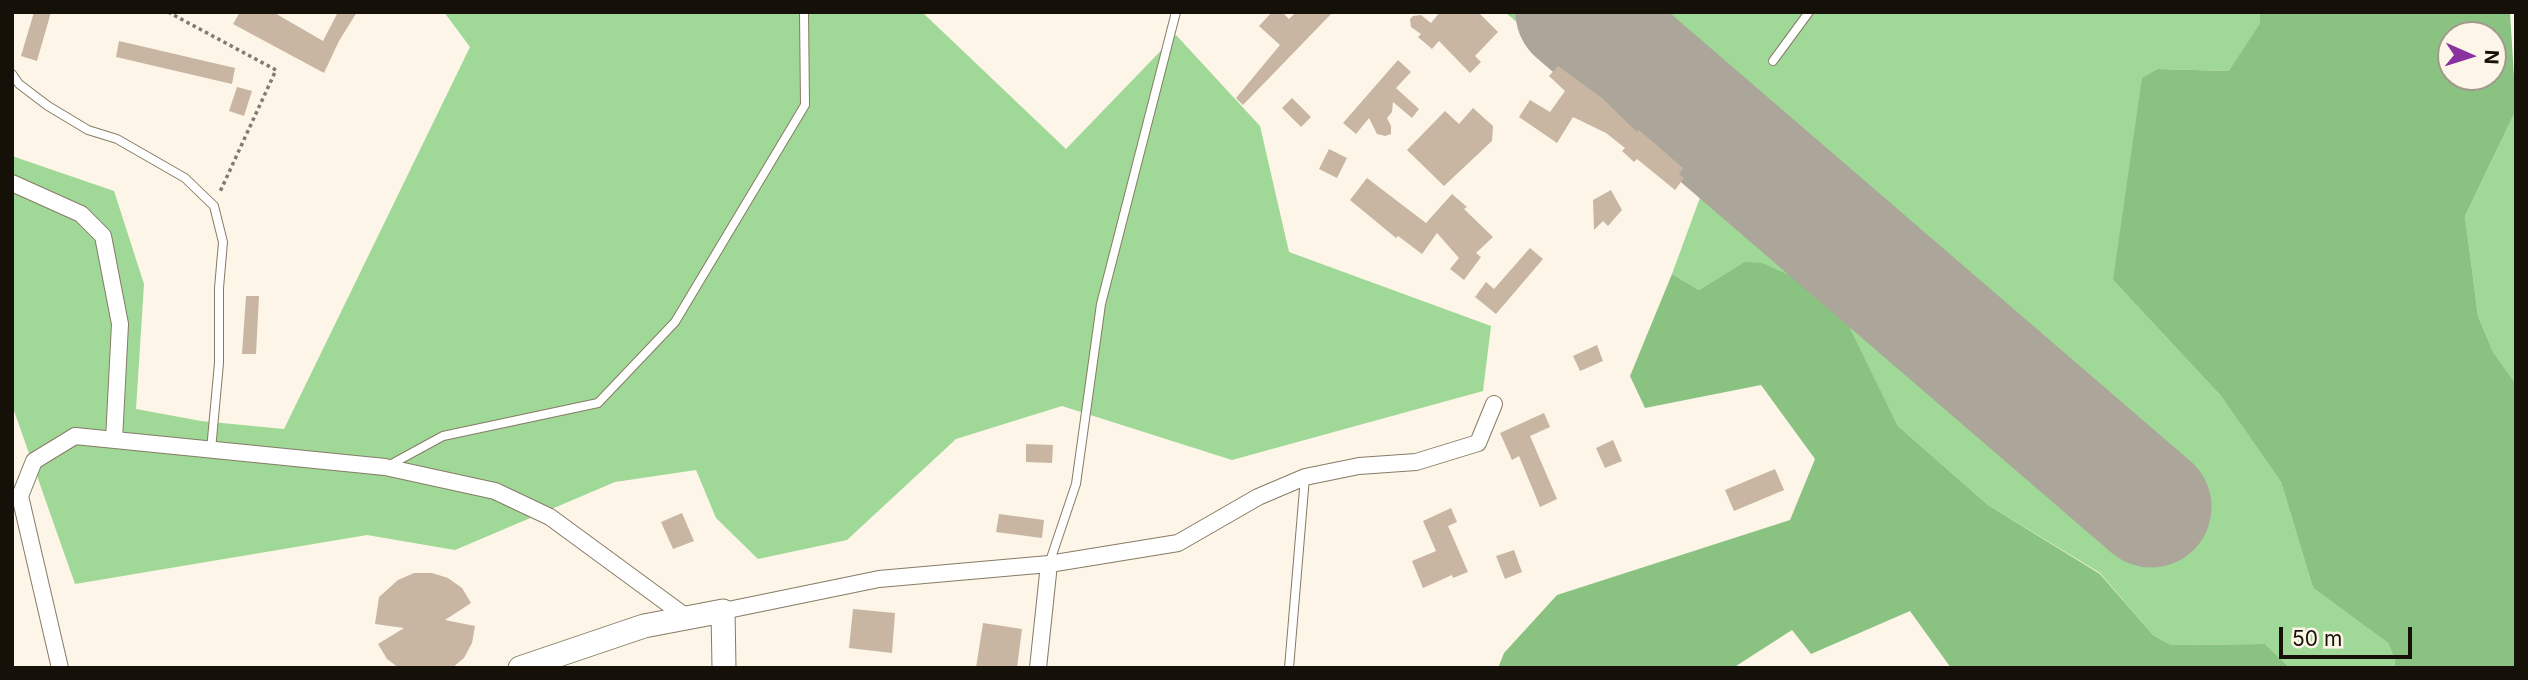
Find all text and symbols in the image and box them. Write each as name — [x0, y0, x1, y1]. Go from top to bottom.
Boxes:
north arrow — [2437, 21, 2507, 91]
text: N — [2480, 49, 2503, 65]
scale bar — [2283, 614, 2416, 658]
text: 50 m — [2292, 626, 2342, 651]

